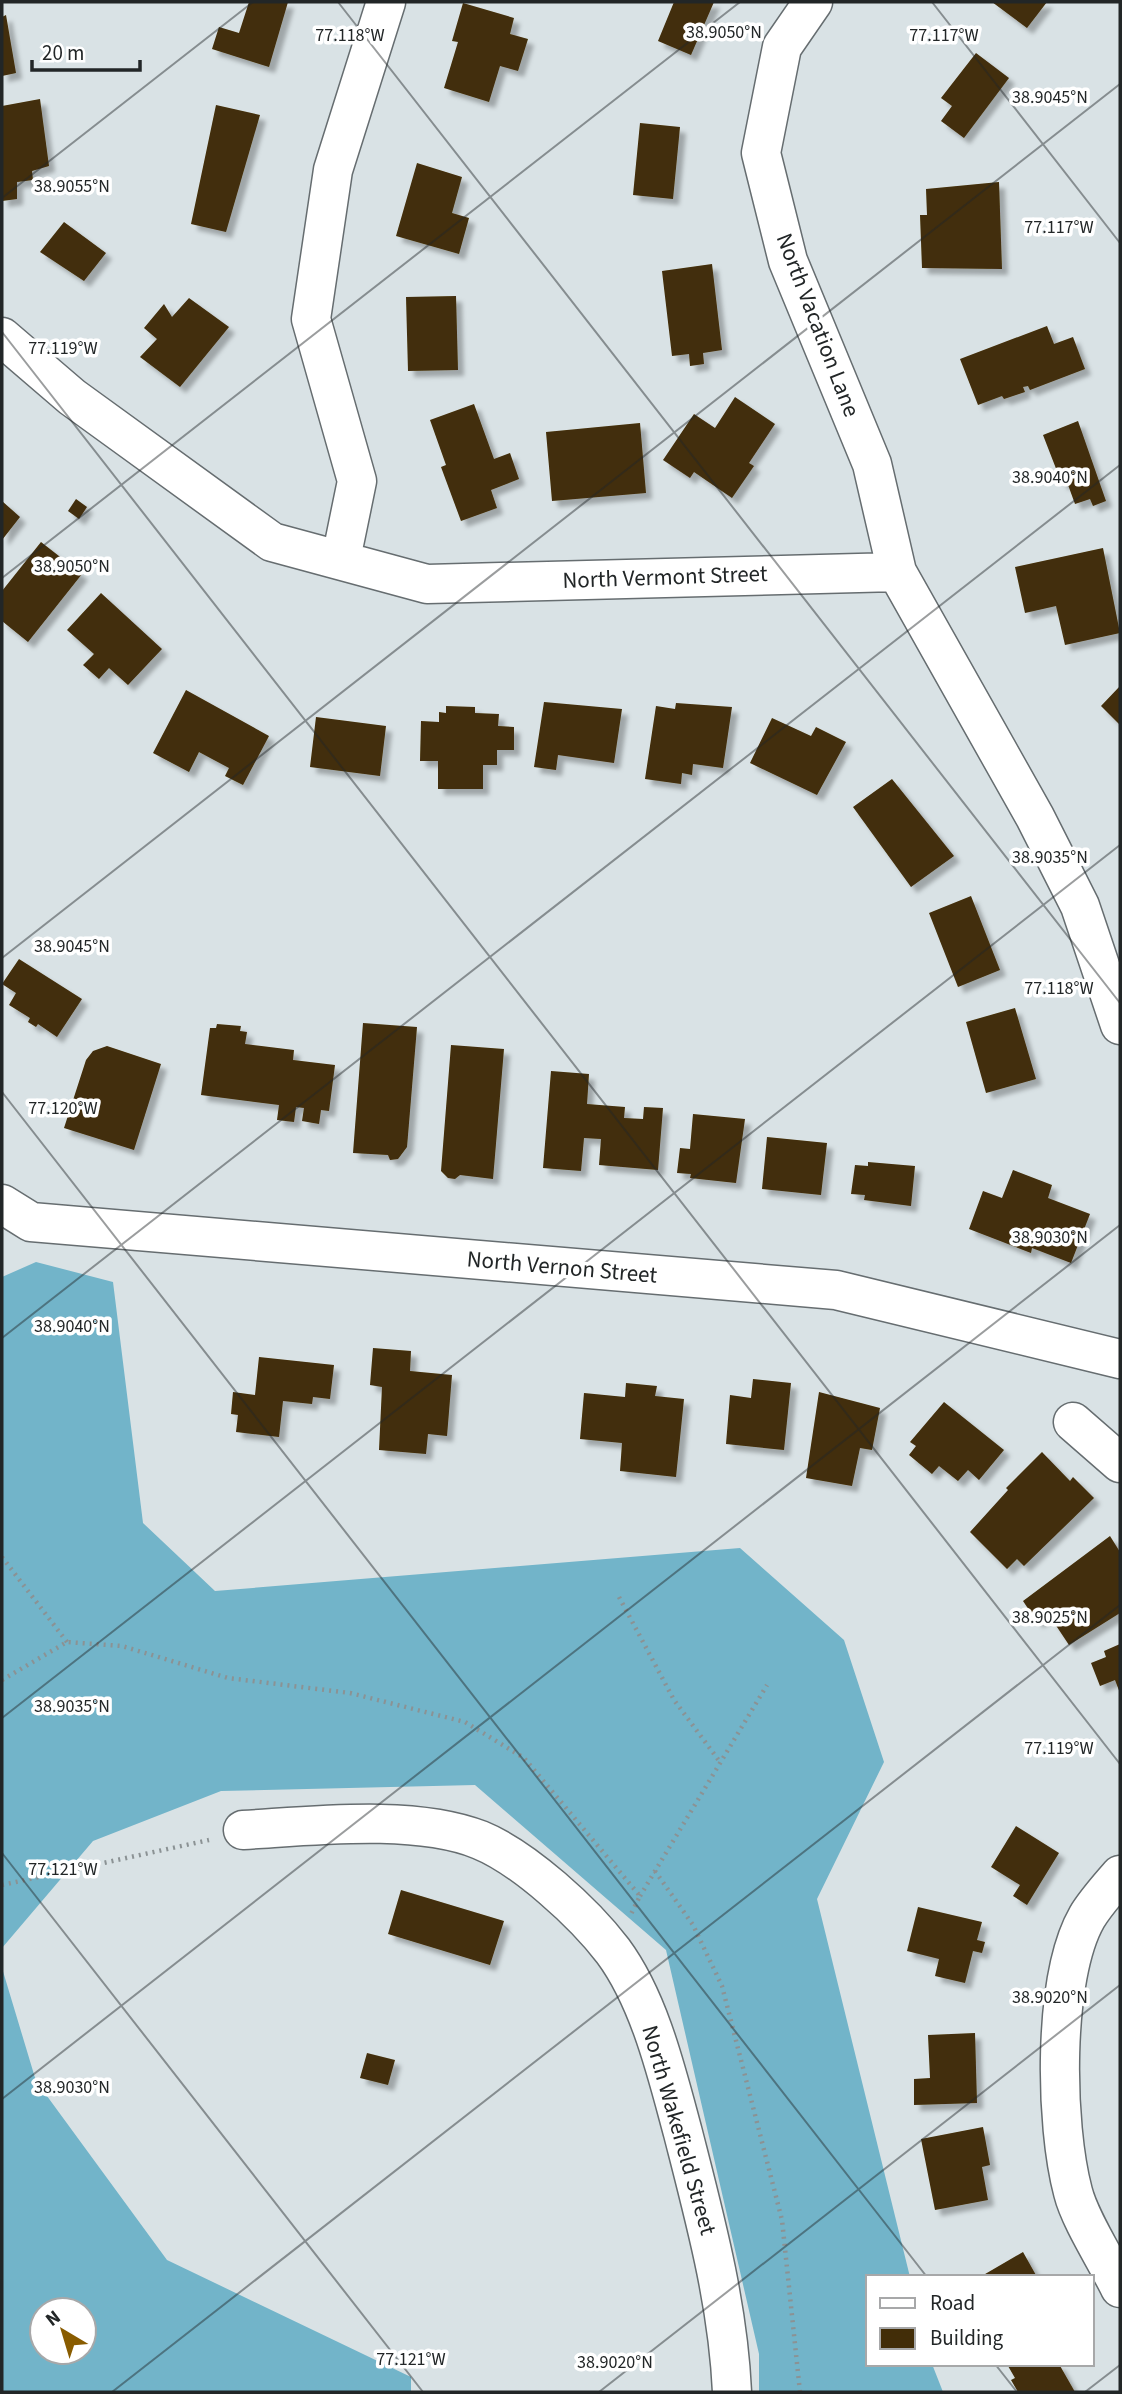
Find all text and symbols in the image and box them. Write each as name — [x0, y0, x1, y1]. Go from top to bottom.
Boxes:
text: 38.9050°N — [686, 20, 762, 45]
text: 77.118°W — [315, 23, 385, 48]
text: 77.117°W — [909, 23, 979, 48]
scale bar — [32, 28, 140, 72]
text: 20 m — [42, 38, 84, 68]
text: 38.9045°N — [1012, 85, 1088, 110]
text: 38.9055°N — [34, 174, 110, 199]
text: 77.117°W — [1024, 215, 1094, 240]
street label: North Vacation Lane — [768, 228, 868, 422]
text: 77.119°W — [28, 336, 98, 361]
text: 38.9040°N — [1012, 465, 1088, 490]
text: 38.9050°N — [34, 554, 110, 579]
street label: North Vermont Street — [562, 557, 768, 597]
text: 38.9035°N — [1012, 845, 1088, 870]
text: 38.9045°N — [34, 934, 110, 959]
text: 77.118°W — [1024, 976, 1094, 1001]
text: 77.120°W — [28, 1096, 98, 1121]
text: 38.9030°N — [1012, 1225, 1088, 1250]
street label: North Vernon Street — [465, 1242, 659, 1292]
text: 38.9040°N — [34, 1314, 110, 1339]
text: 38.9025°N — [1012, 1605, 1088, 1630]
text: 38.9035°N — [34, 1694, 110, 1719]
text: 77.119°W — [1024, 1736, 1094, 1761]
text: 77.121°W — [28, 1857, 98, 1882]
text: 38.9020°N — [1012, 1985, 1088, 2010]
street label: North Wakefield Street — [633, 2021, 725, 2239]
text: 38.9030°N — [34, 2075, 110, 2100]
legend — [866, 2275, 1094, 2366]
text: Road — [930, 2288, 975, 2318]
north arrow — [28, 2296, 98, 2366]
text: N — [40, 2304, 67, 2333]
text: Building — [930, 2323, 1004, 2353]
text: 77.121°W — [376, 2347, 446, 2372]
text: 38.9020°N — [577, 2350, 653, 2375]

